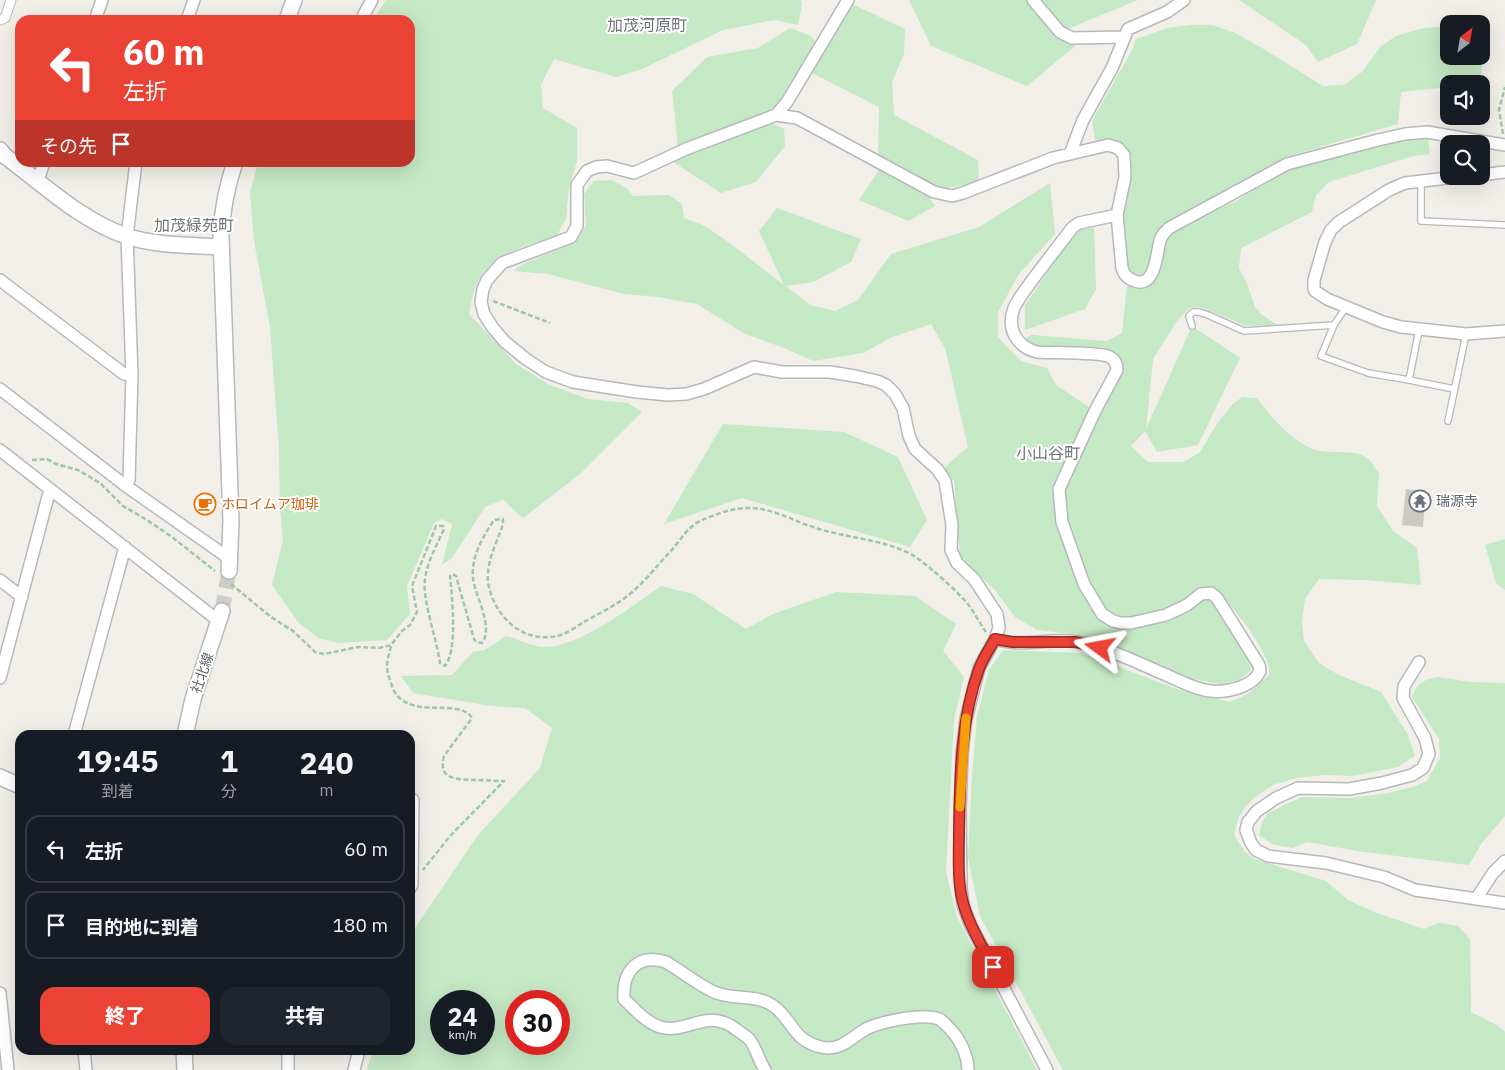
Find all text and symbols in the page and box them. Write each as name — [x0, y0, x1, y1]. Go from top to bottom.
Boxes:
district label: 加茂河原町 — [607, 15, 687, 35]
north arrow — [1440, 15, 1490, 65]
map controls — [1440, 15, 1490, 185]
text: 60 m — [123, 29, 205, 75]
icon: left — [40, 35, 105, 100]
button: sound — [1440, 75, 1490, 125]
text: 左折 — [123, 76, 167, 105]
icon: arrive — [107, 130, 135, 158]
text: その先 — [40, 134, 97, 158]
button: search — [1440, 135, 1490, 185]
district label: 加茂緑苑町 — [154, 215, 234, 235]
district label: 小山谷町 — [1016, 443, 1080, 463]
temple icon: 瑞源寺 — [1408, 489, 1432, 513]
cafe icon: ホロイムア珈琲 — [193, 492, 217, 516]
place label: 瑞源寺 — [1436, 492, 1478, 510]
place label: ホロイムア珈琲 — [221, 495, 319, 513]
position arrow — [1073, 621, 1125, 673]
street label: 社北線 — [187, 650, 217, 696]
text: 19:45 — [77, 741, 158, 780]
text: 1 — [220, 741, 238, 780]
text: 240 — [299, 743, 353, 782]
text: m — [319, 780, 333, 800]
text: 到着 — [101, 781, 133, 801]
text: 分 — [221, 781, 237, 801]
icon: left — [42, 835, 70, 863]
text: 60 m — [344, 837, 388, 861]
text: 左折 — [85, 839, 123, 863]
icon: arrive — [42, 911, 70, 939]
text: 180 m — [333, 913, 388, 937]
text: 目的地に到着 — [85, 915, 199, 939]
pin — [972, 946, 1014, 988]
icon: arrive — [979, 953, 1007, 981]
button: 終了 — [40, 987, 210, 1045]
button: 共有 — [220, 987, 390, 1045]
speed limit sign: 30 — [505, 990, 570, 1055]
text: 24 — [447, 1000, 478, 1033]
text: km/h — [448, 1027, 477, 1042]

